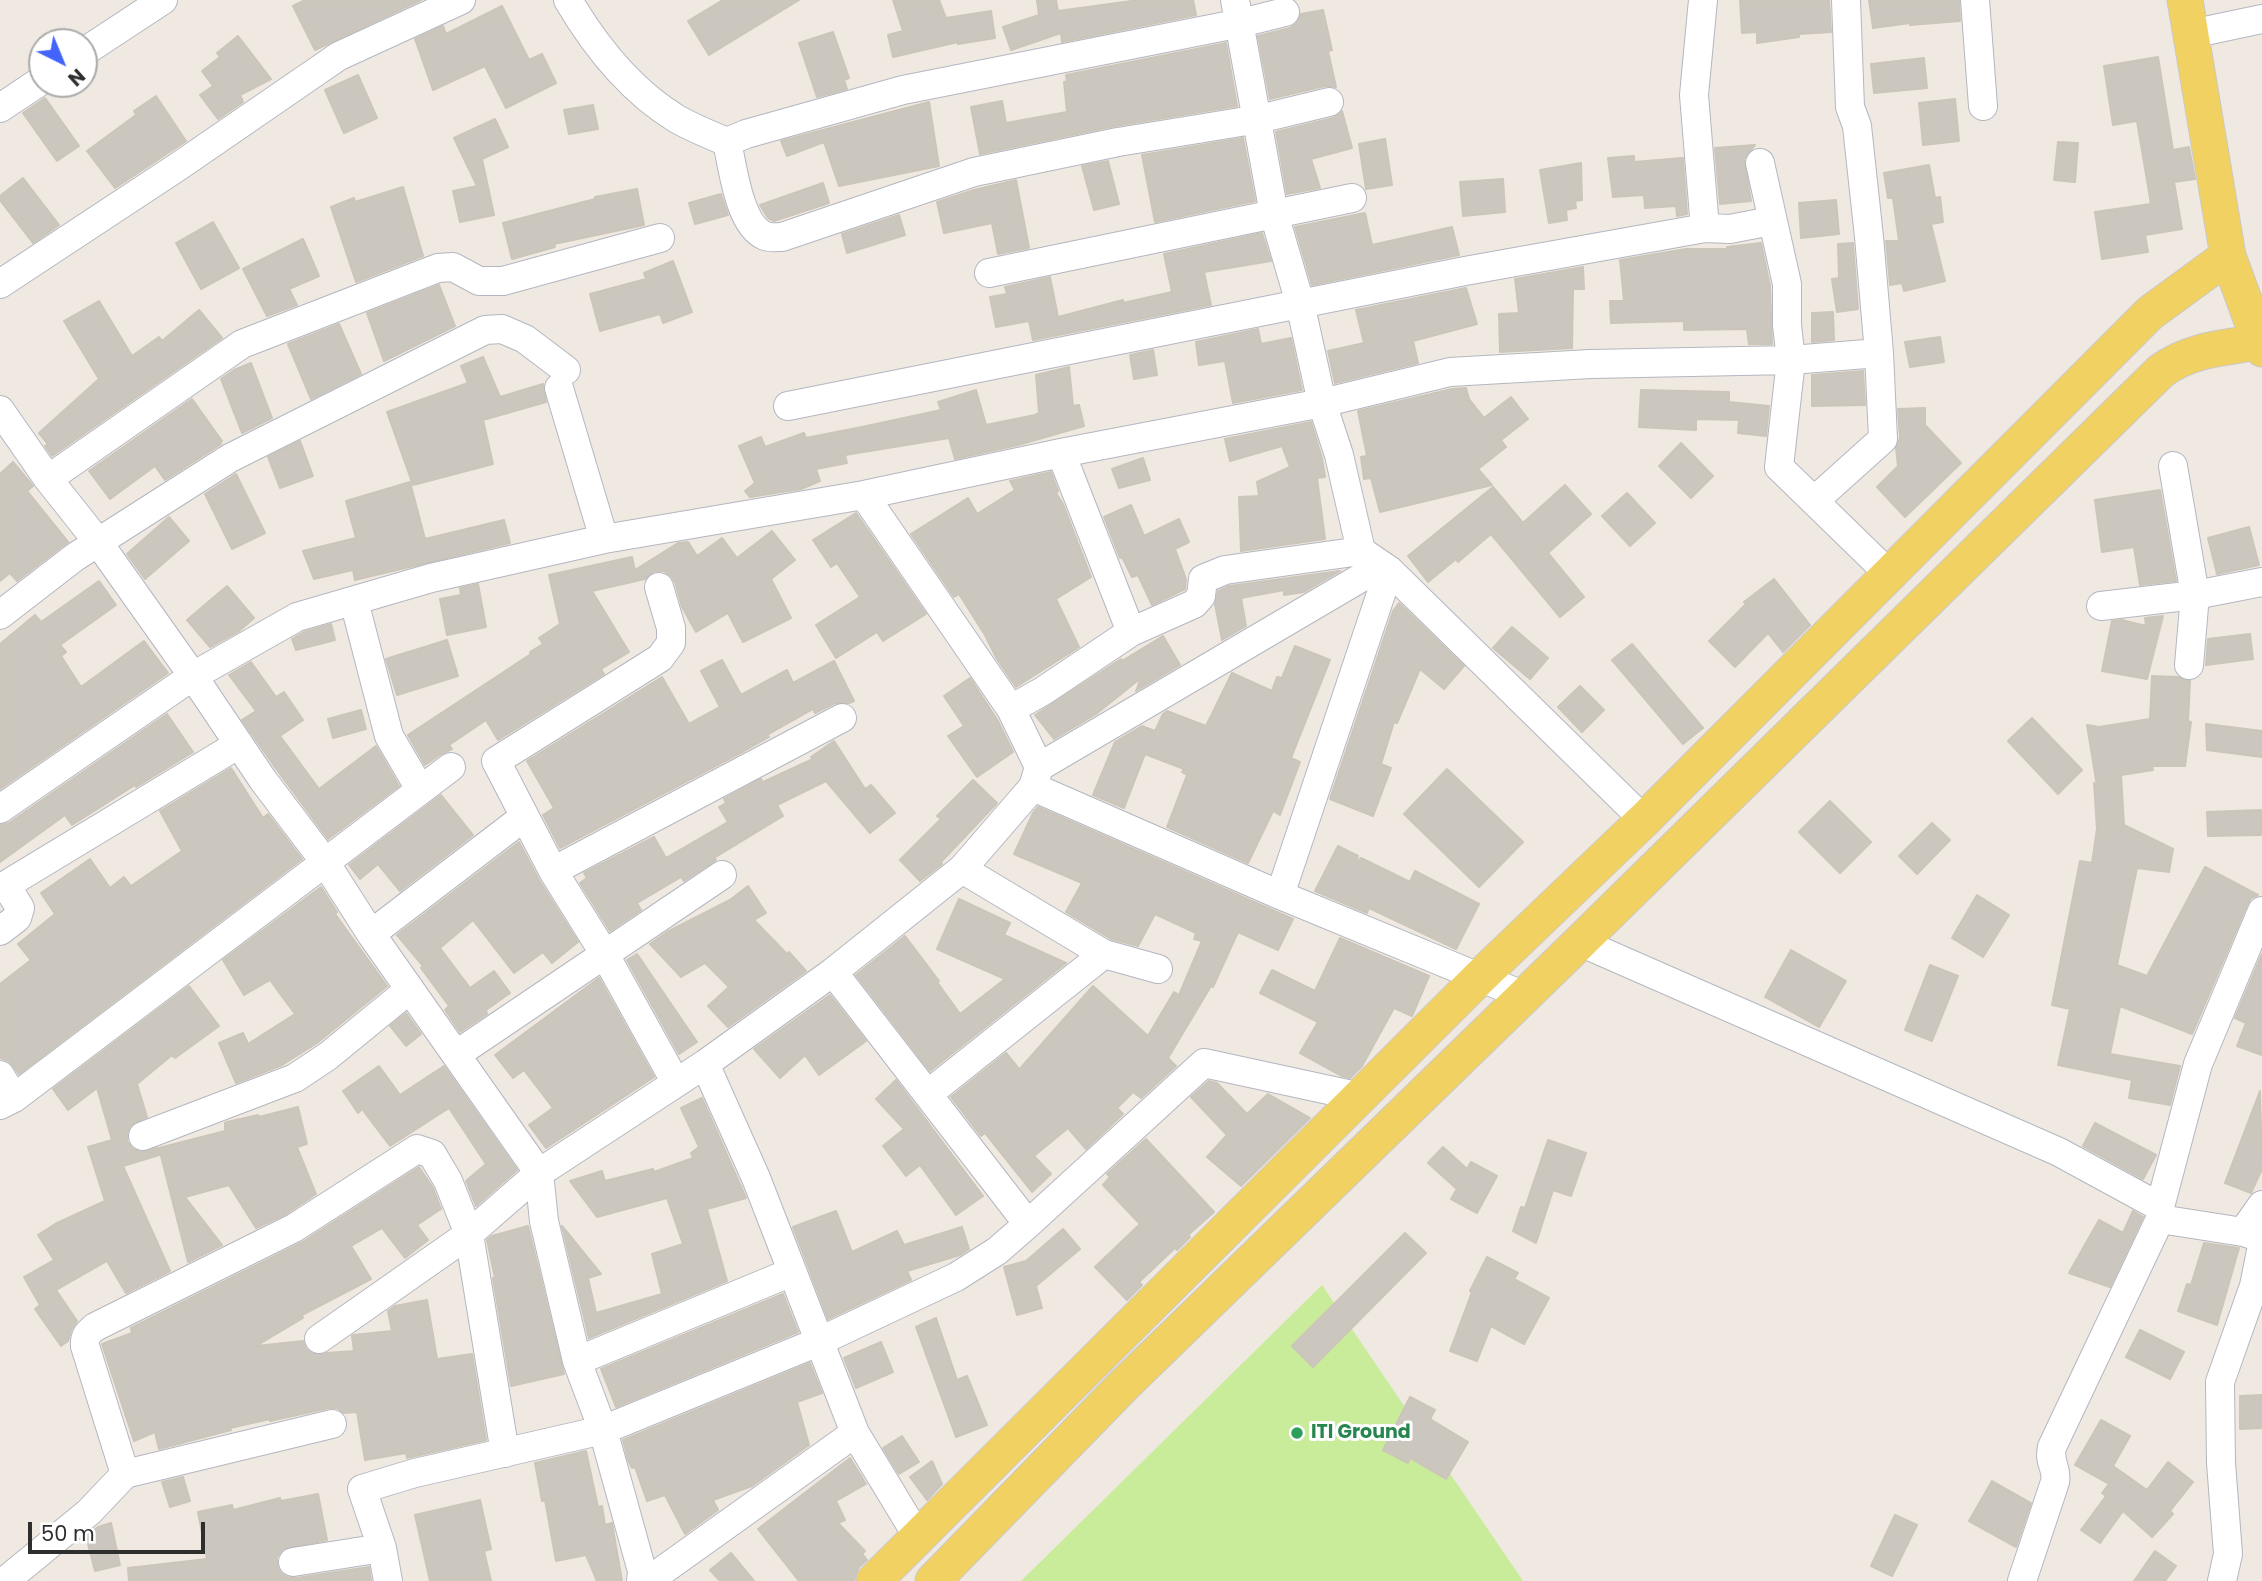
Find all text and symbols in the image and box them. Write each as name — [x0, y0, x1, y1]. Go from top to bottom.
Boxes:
north arrow — [28, 28, 98, 98]
text: N — [62, 63, 91, 92]
place label: ITI Ground — [1311, 1422, 1411, 1444]
marker: ITI Ground — [1289, 1425, 1305, 1441]
scale bar — [32, 1508, 208, 1552]
text: 50 m — [41, 1519, 95, 1548]

